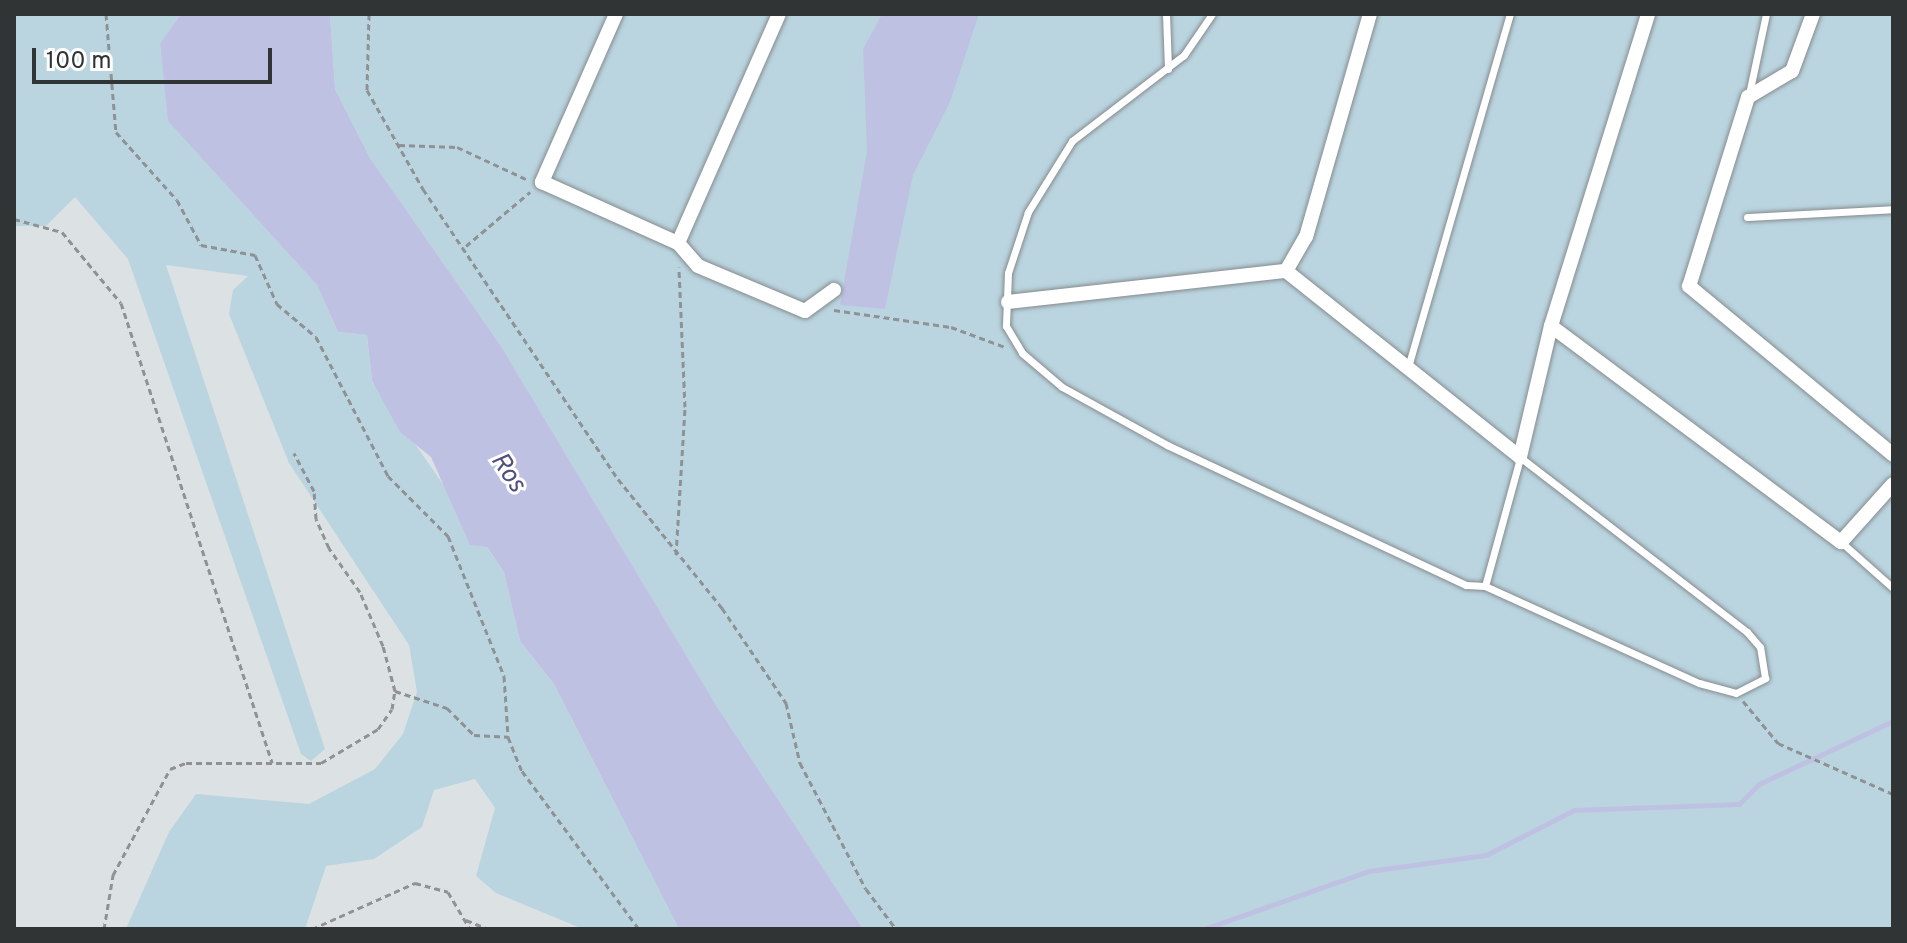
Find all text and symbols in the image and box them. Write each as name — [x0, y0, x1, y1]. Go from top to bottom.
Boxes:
scale bar — [36, 32, 276, 82]
text: 100 m — [46, 47, 112, 77]
water label: Ros — [483, 447, 531, 499]

